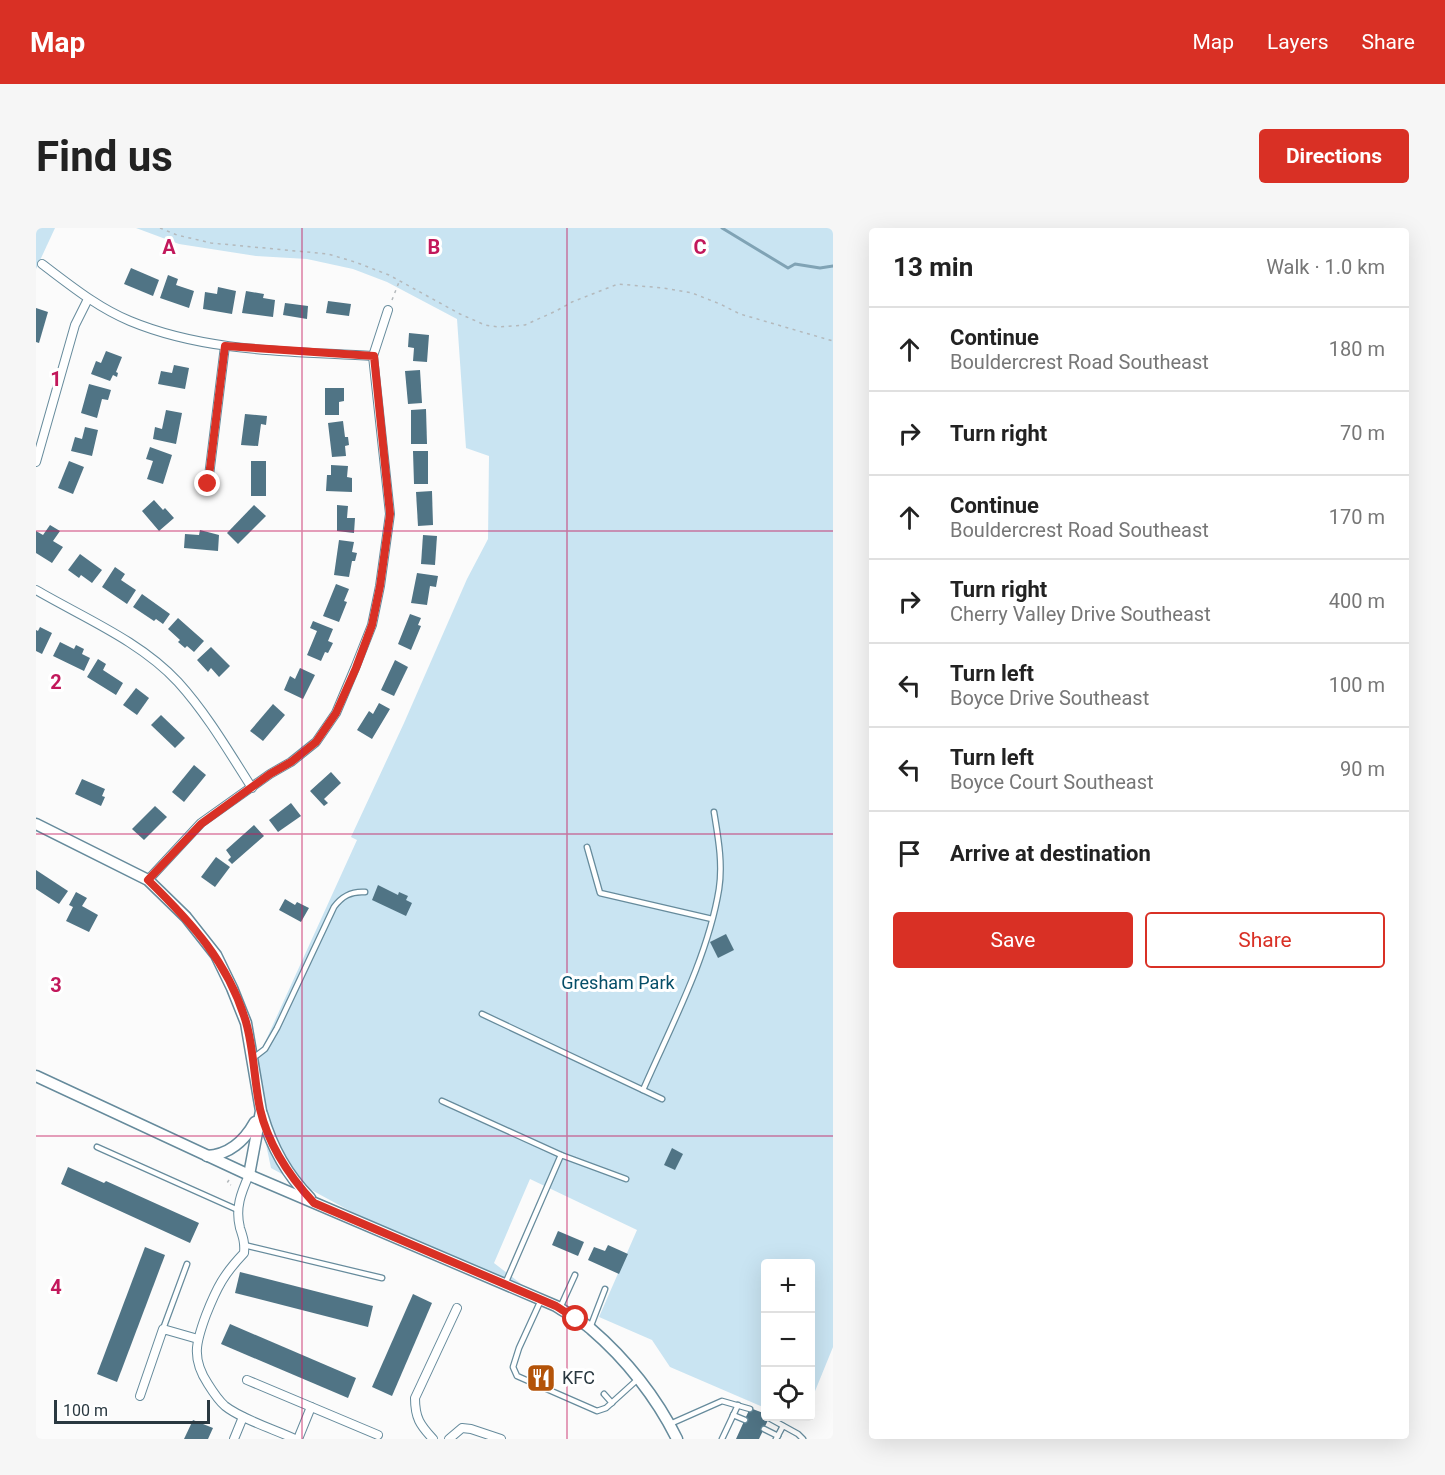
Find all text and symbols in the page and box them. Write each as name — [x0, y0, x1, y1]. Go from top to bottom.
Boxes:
text: Map — [30, 26, 85, 59]
text: Map — [1192, 30, 1234, 54]
text: Layers — [1267, 30, 1328, 54]
text: Share — [1361, 30, 1415, 54]
button: Directions — [1259, 129, 1409, 183]
text: Find us — [36, 132, 173, 181]
text: A — [162, 235, 176, 259]
text: B — [428, 235, 440, 259]
text: C — [693, 235, 707, 259]
text: 13 min — [893, 252, 973, 282]
text: Walk · 1.0 km — [1266, 255, 1385, 279]
text: Continue — [950, 325, 1039, 350]
icon: ahead — [893, 333, 926, 366]
text: 180 m — [1329, 337, 1385, 361]
text: Bouldercrest Road Southeast — [950, 350, 1209, 374]
text: 1 — [50, 367, 62, 391]
icon: right — [893, 417, 926, 450]
text: Turn right — [950, 421, 1047, 446]
text: 70 m — [1340, 421, 1385, 445]
route end — [194, 470, 220, 496]
text: Continue — [950, 493, 1039, 518]
icon: ahead — [893, 501, 926, 534]
text: 170 m — [1329, 505, 1385, 529]
text: Bouldercrest Road Southeast — [950, 518, 1209, 542]
text: Turn right — [950, 577, 1047, 602]
icon: right — [893, 585, 926, 618]
text: 400 m — [1329, 589, 1385, 613]
text: Cherry Valley Drive Southeast — [950, 602, 1211, 626]
text: Turn left — [950, 661, 1034, 686]
icon: left — [893, 669, 926, 702]
text: 2 — [50, 670, 62, 694]
text: 100 m — [1329, 673, 1385, 697]
text: Boyce Drive Southeast — [950, 686, 1149, 710]
text: Turn left — [950, 745, 1034, 770]
icon: left — [893, 753, 926, 786]
text: 90 m — [1340, 757, 1385, 781]
text: Boyce Court Southeast — [950, 770, 1154, 794]
icon: arrive — [893, 837, 926, 870]
text: Arrive at destination — [950, 841, 1151, 866]
button: Save — [893, 912, 1133, 968]
button: Share — [1145, 912, 1385, 968]
park label: Gresham Park — [561, 972, 676, 993]
text: 3 — [50, 973, 62, 997]
map controls — [761, 1259, 815, 1421]
button: + — [761, 1259, 815, 1313]
text: 4 — [50, 1275, 62, 1299]
route start — [562, 1305, 588, 1331]
button: − — [761, 1313, 815, 1367]
restaurant icon: KFC — [525, 1362, 557, 1394]
place label: KFC — [562, 1367, 595, 1388]
button: locate — [761, 1367, 815, 1421]
scale bar — [54, 1397, 210, 1424]
text: 100 m — [63, 1401, 108, 1420]

